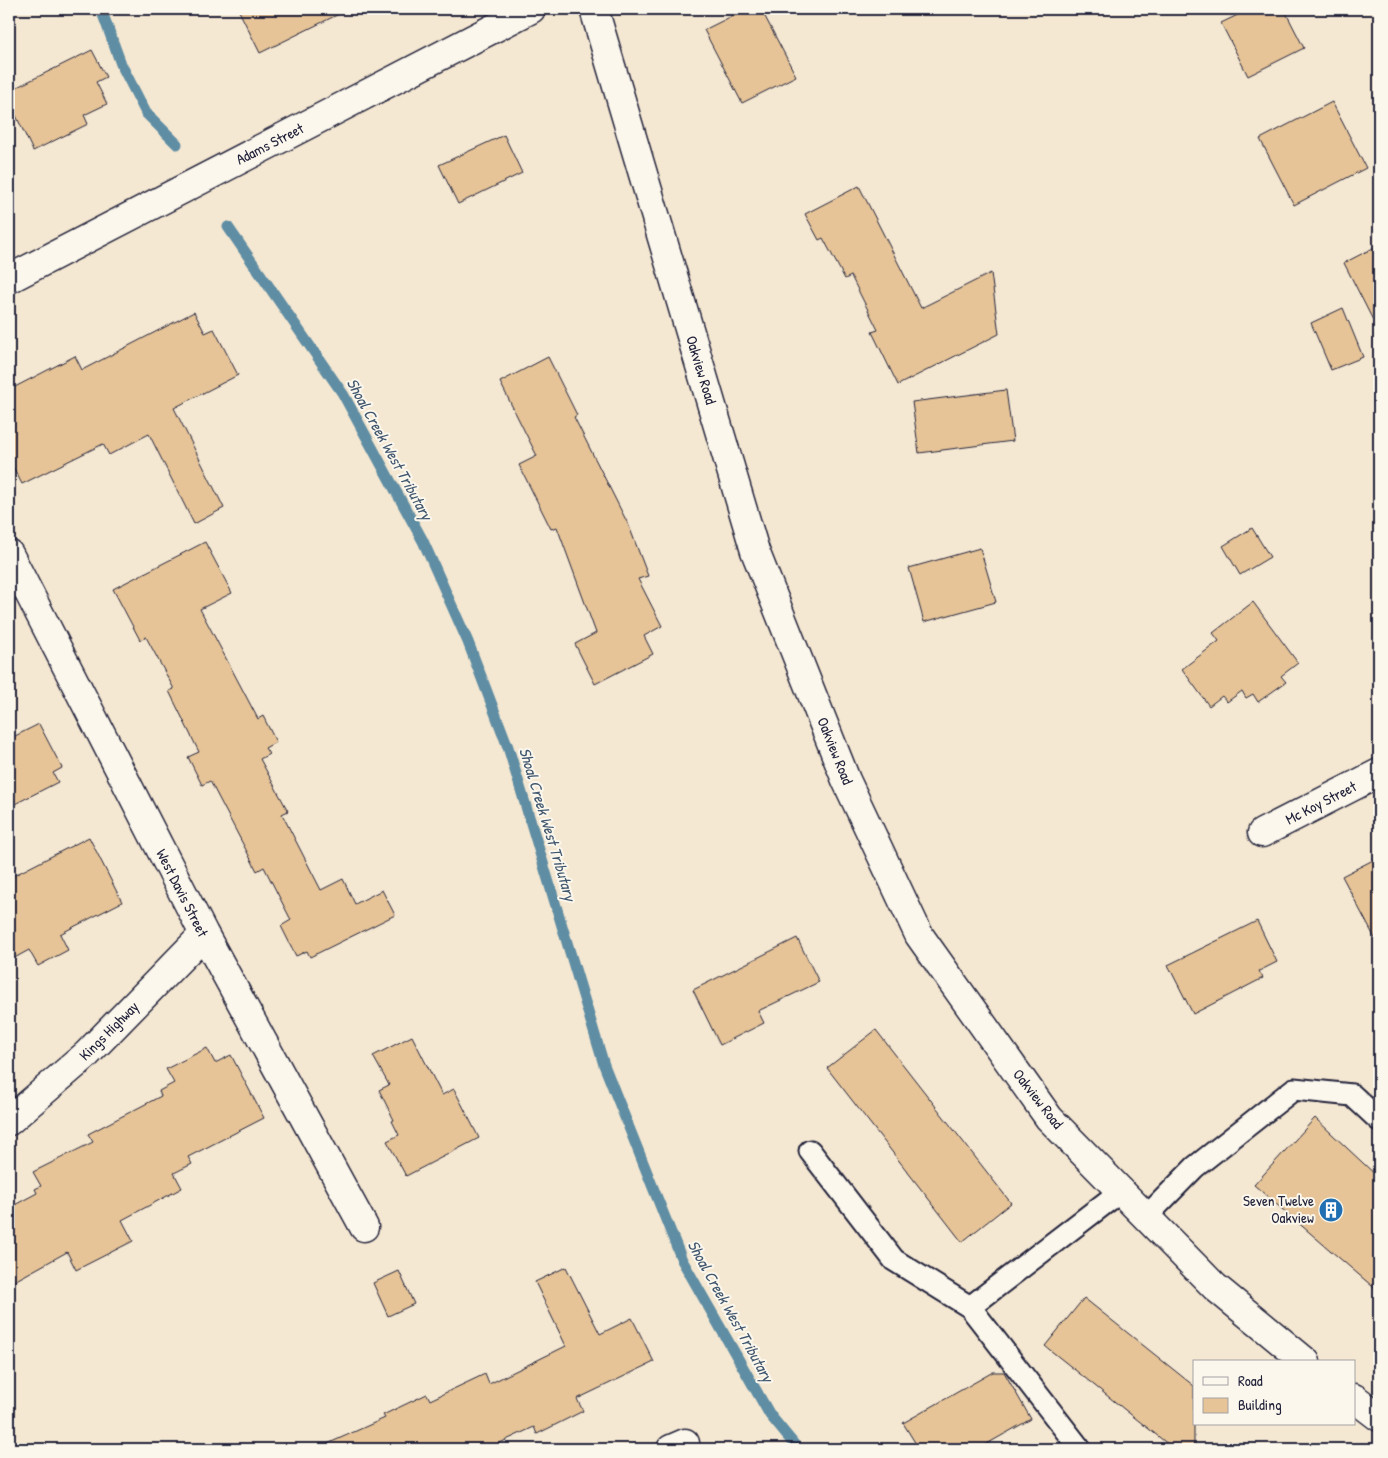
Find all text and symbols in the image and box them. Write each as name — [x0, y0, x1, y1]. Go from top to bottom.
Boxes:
street label: Adams Street — [232, 117, 308, 170]
street label: Oakview Road — [681, 333, 722, 407]
water label: Shoal Creek West Tributary — [342, 374, 439, 526]
street label: Oakview Road — [812, 714, 859, 788]
water label: Shoal Creek West Tributary — [514, 745, 582, 905]
street label: Mc Koy Street — [1282, 775, 1360, 829]
street label: West Davis Street — [151, 845, 214, 941]
street label: Kings Highway — [74, 996, 143, 1065]
street label: Oakview Road — [1008, 1064, 1069, 1133]
place label: Seven Twelve Oakview — [1243, 1190, 1314, 1228]
building icon: Seven Twelve Oakview — [1318, 1197, 1344, 1223]
water label: Shoal Creek West Tributary — [683, 1236, 780, 1388]
legend — [1193, 1360, 1356, 1426]
text: Road — [1238, 1370, 1263, 1391]
text: Building — [1238, 1394, 1282, 1415]

